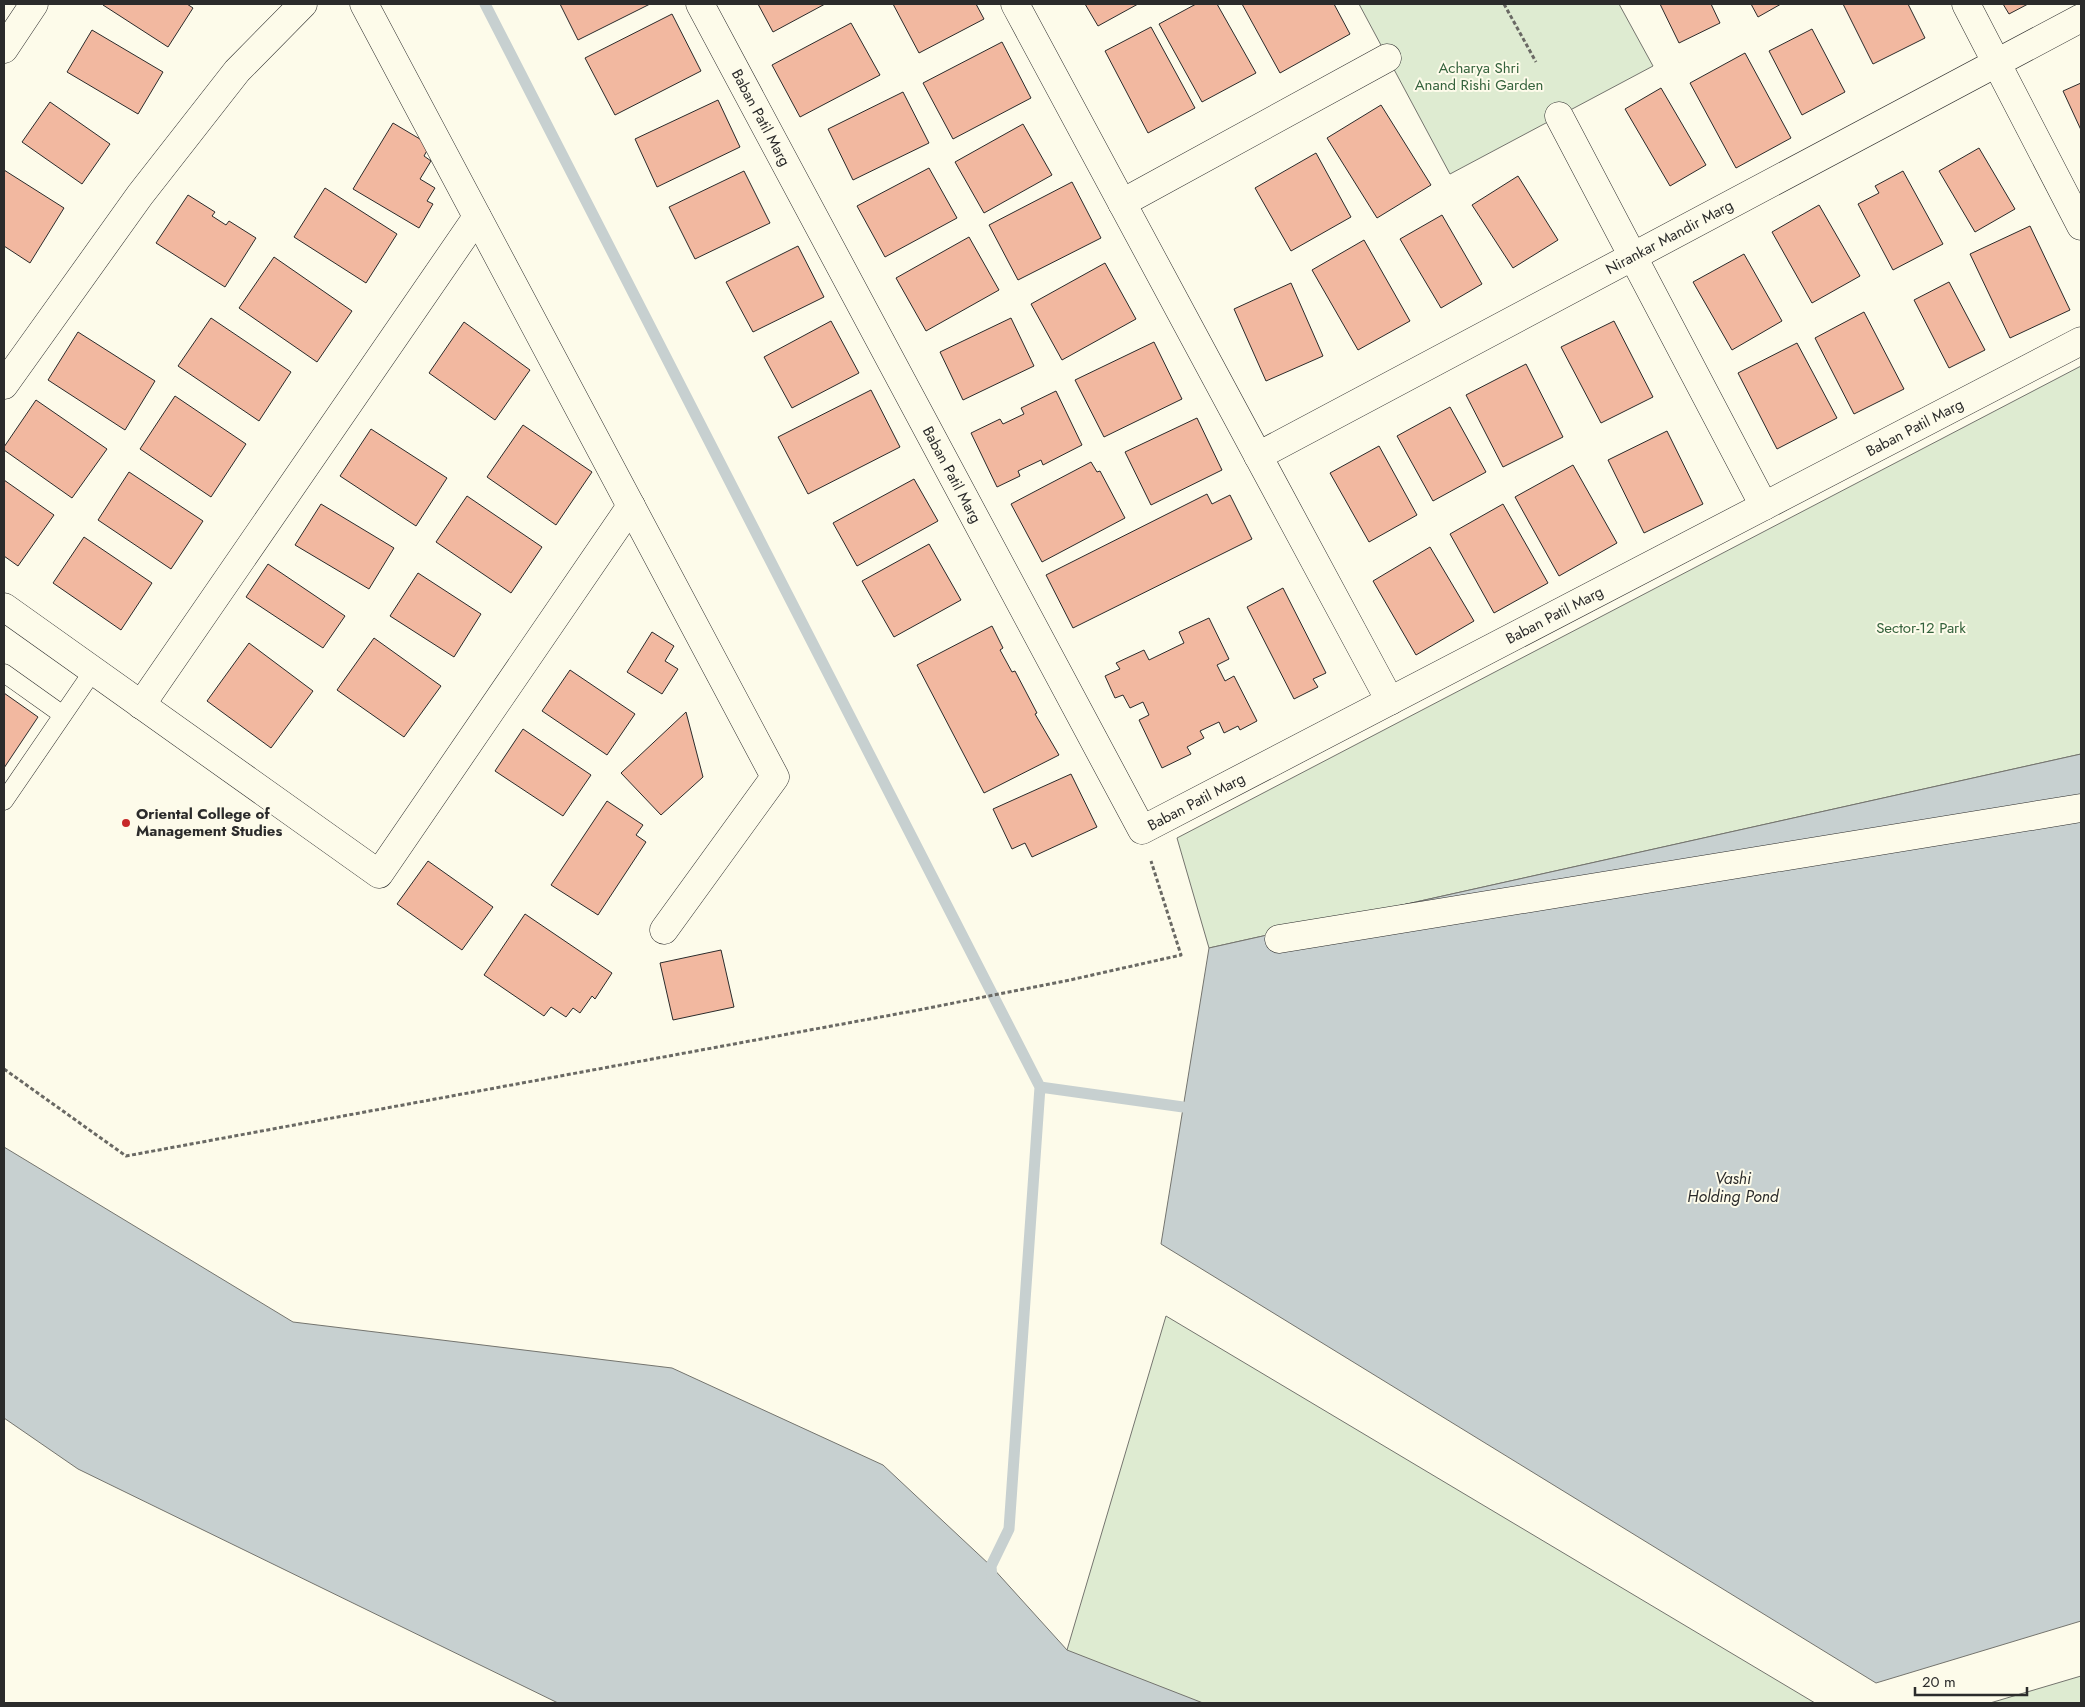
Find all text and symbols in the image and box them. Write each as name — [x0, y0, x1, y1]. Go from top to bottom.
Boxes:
park label: Acharya Shri Anand Rishi Garden — [1415, 57, 1543, 96]
street label: Baban Patil Marg — [726, 65, 796, 170]
street label: Nirankar Mandir Marg — [1602, 194, 1737, 280]
street label: Baban Patil Marg — [1862, 393, 1967, 462]
street label: Baban Patil Marg — [917, 422, 987, 527]
street label: Baban Patil Marg — [1502, 581, 1607, 650]
park label: Sector-12 Park — [1876, 617, 1966, 639]
street label: Baban Patil Marg — [1144, 767, 1249, 836]
place label: Oriental College of Management Studies — [136, 803, 282, 842]
marker: Oriental College of Management Studies — [120, 817, 132, 829]
water label: Vashi Holding Pond — [1687, 1167, 1780, 1208]
scale bar — [1915, 1664, 2028, 1696]
text: 20 m — [1922, 1671, 1956, 1693]

